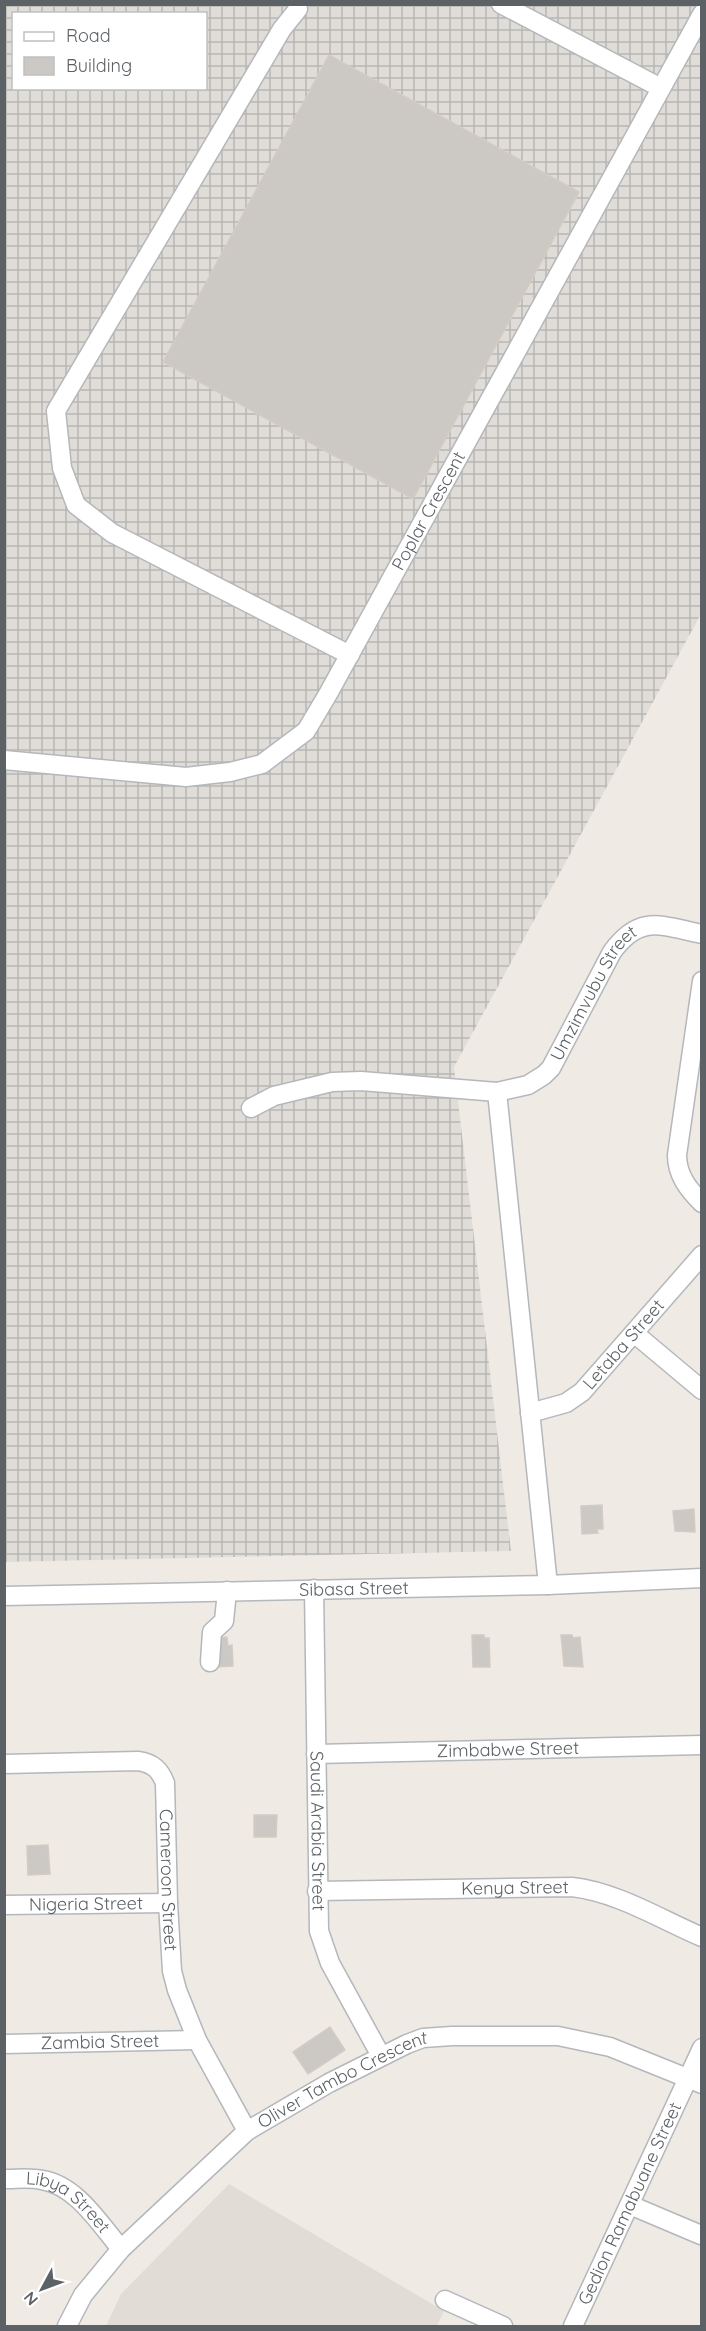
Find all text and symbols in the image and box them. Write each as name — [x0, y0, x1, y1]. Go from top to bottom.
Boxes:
legend — [12, 12, 207, 90]
text: Road — [66, 24, 111, 47]
text: Building — [66, 54, 132, 77]
street label: Poplar Crescent — [386, 447, 470, 574]
street label: Umzimvubu Street — [545, 920, 641, 1064]
street label: Letaba Street — [577, 1294, 669, 1394]
street label: Sibasa Street — [299, 1576, 409, 1601]
street label: Zimbabwe Street — [436, 1736, 579, 1762]
street label: Saudi Arabia Street — [305, 1751, 331, 1911]
street label: Cameroon Street — [155, 1809, 183, 1952]
street label: Kenya Street — [461, 1875, 569, 1900]
street label: Nigeria Street — [29, 1891, 143, 1916]
street label: Oliver Tambo Crescent — [253, 2026, 428, 2133]
street label: Zambia Street — [40, 2029, 160, 2054]
street label: Gedion Ramabuane Street — [572, 2098, 686, 2308]
street label: Libya Street — [26, 2166, 116, 2237]
north arrow — [12, 2259, 72, 2319]
text: N — [19, 2288, 42, 2310]

